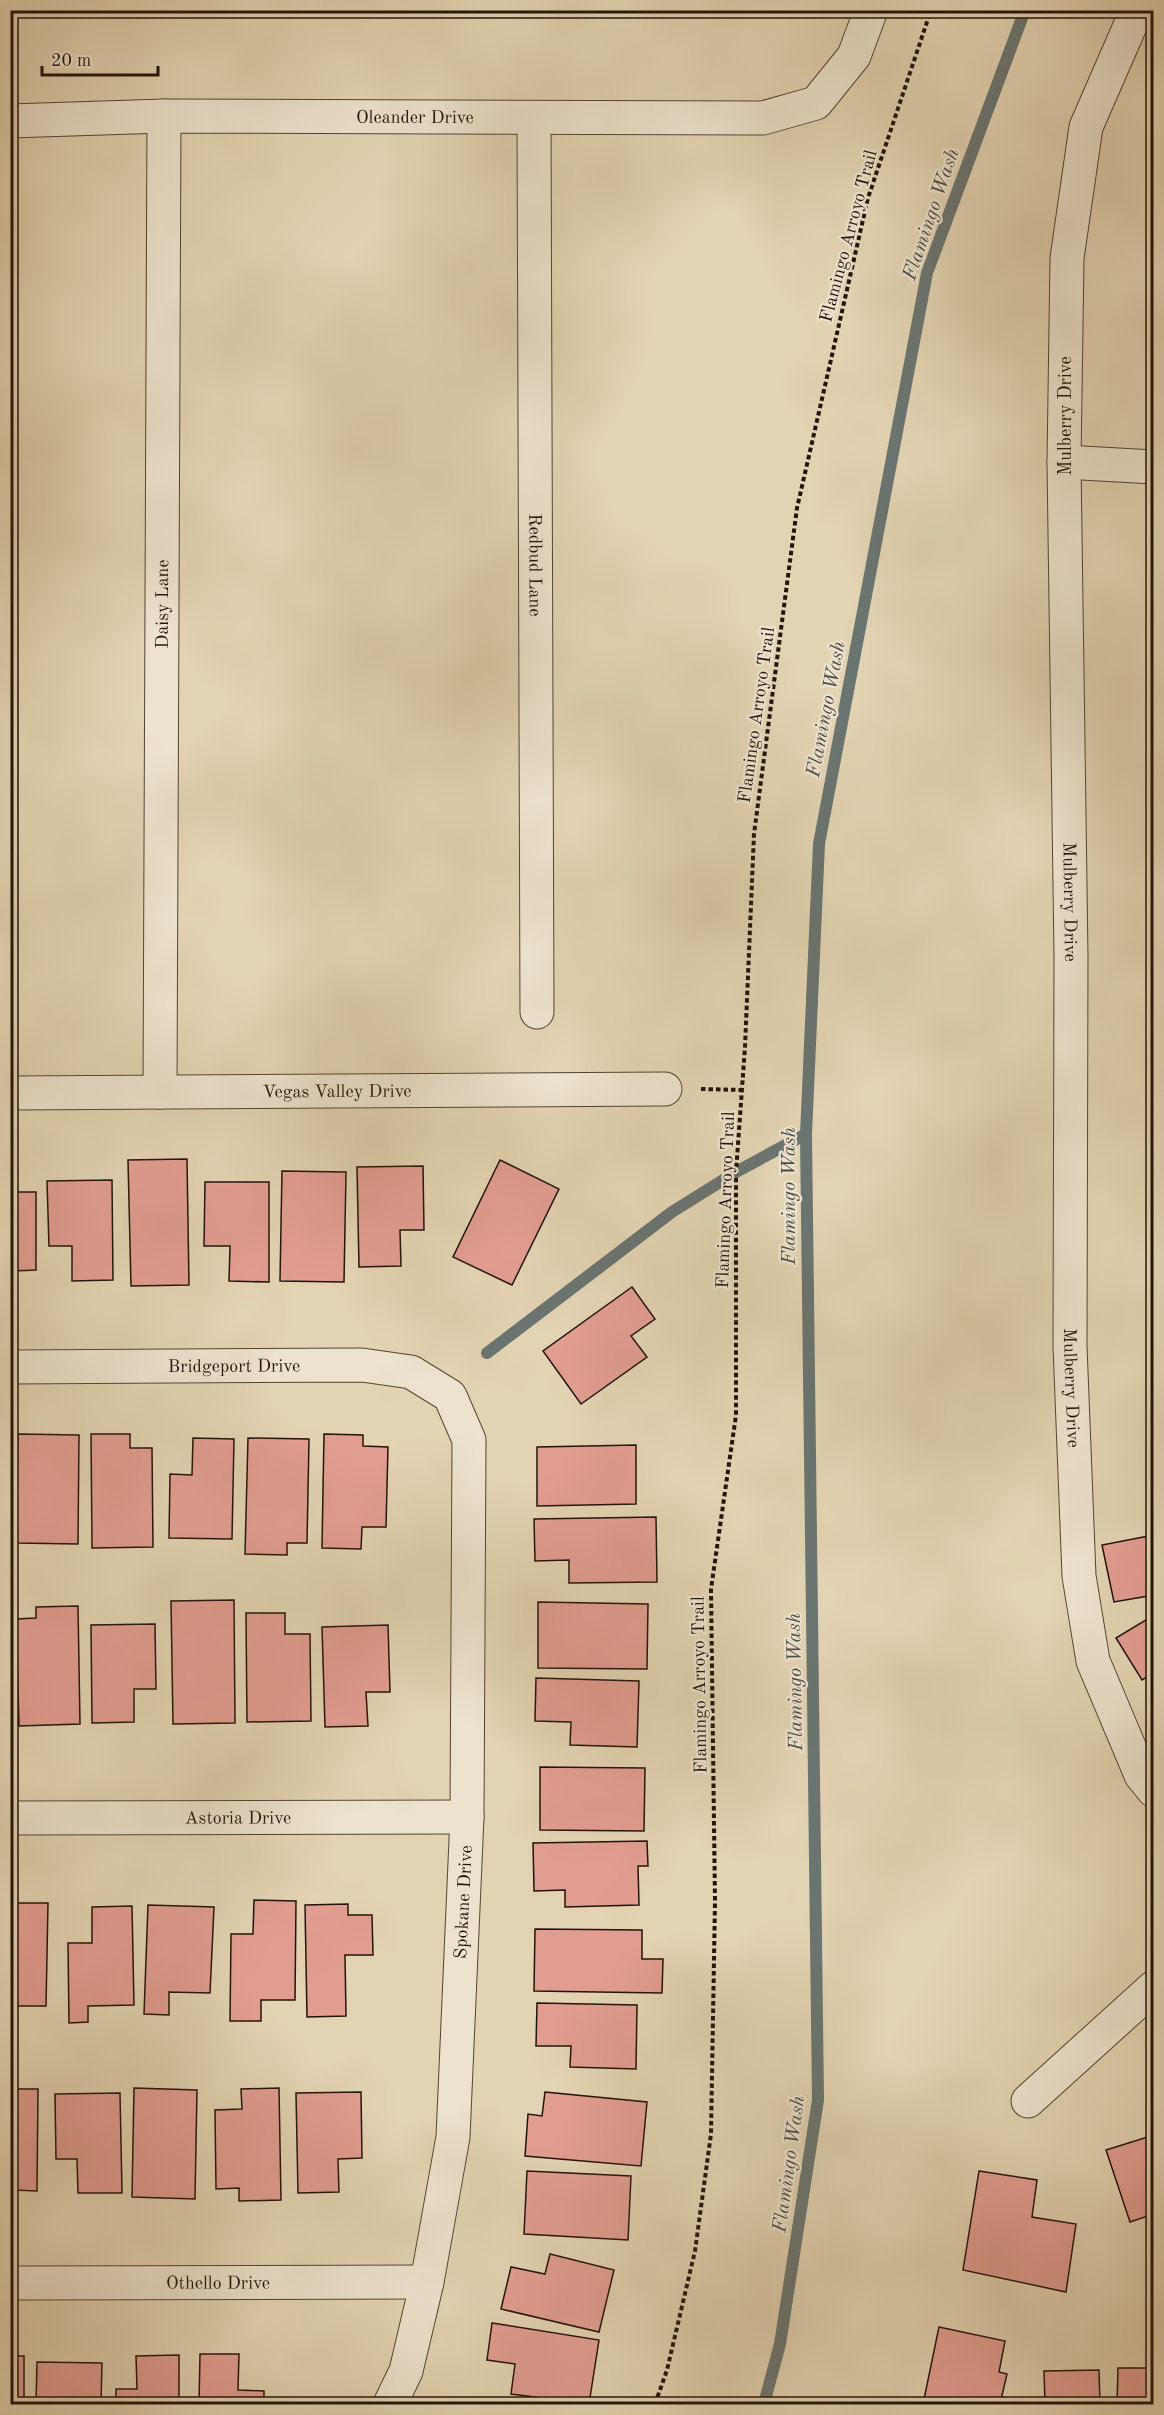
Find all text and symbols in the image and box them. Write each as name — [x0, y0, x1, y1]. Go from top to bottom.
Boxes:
scale bar — [42, 39, 158, 77]
text: 20 m — [51, 52, 91, 70]
street label: Oleander Drive — [356, 109, 474, 127]
water label: Flamingo Wash — [900, 146, 964, 284]
street label: Flamingo Arroyo Trail — [817, 148, 881, 324]
street label: Mulberry Drive — [1057, 356, 1075, 476]
street label: Redbud Lane — [525, 514, 544, 616]
street label: Daisy Lane — [154, 559, 172, 649]
street label: Flamingo Arroyo Trail — [736, 626, 778, 804]
water label: Flamingo Wash — [804, 640, 850, 780]
street label: Mulberry Drive — [1059, 842, 1079, 962]
street label: Vegas Valley Drive — [262, 1083, 412, 1101]
street label: Flamingo Arroyo Trail — [714, 1111, 738, 1289]
water label: Flamingo Wash — [780, 1127, 800, 1266]
street label: Mulberry Drive — [1060, 1328, 1082, 1448]
street label: Bridgeport Drive — [168, 1357, 300, 1376]
street label: Flamingo Arroyo Trail — [689, 1596, 711, 1774]
water label: Flamingo Wash — [785, 1613, 807, 1752]
street label: Astoria Drive — [185, 1809, 291, 1828]
street label: Spokane Drive — [452, 1845, 476, 1959]
water label: Flamingo Wash — [770, 2094, 809, 2235]
street label: Othello Drive — [166, 2274, 270, 2293]

